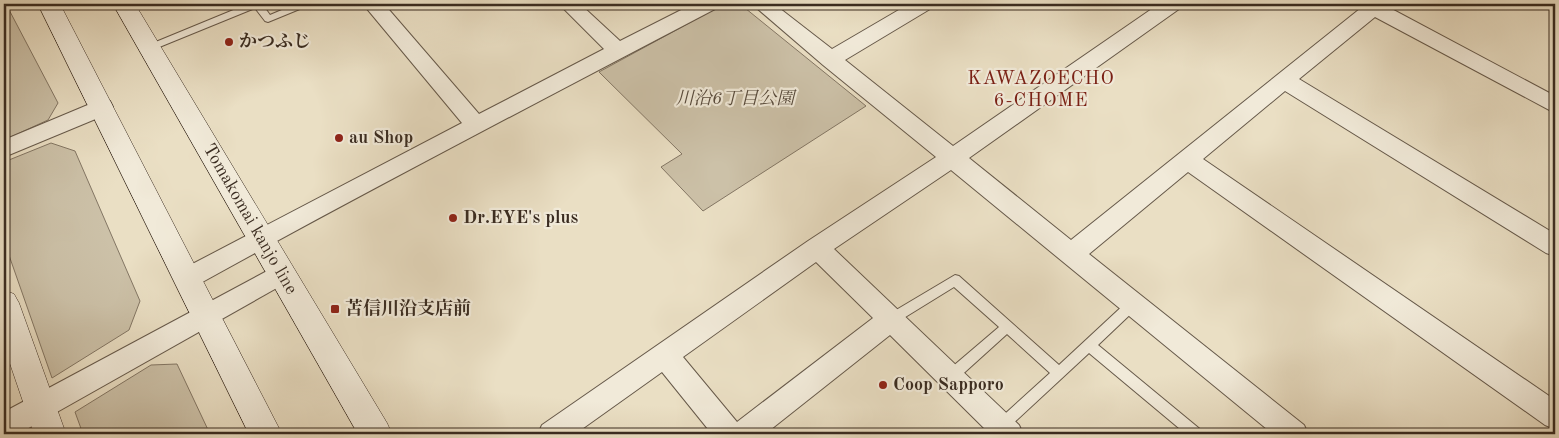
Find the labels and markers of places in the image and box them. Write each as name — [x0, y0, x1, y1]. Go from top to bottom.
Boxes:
place label: かつふじ — [239, 32, 311, 51]
marker: かつふじ — [223, 36, 235, 48]
place label: au Shop — [349, 129, 413, 147]
marker: au Shop — [333, 132, 345, 144]
place label: Dr.EYE's plus — [463, 209, 578, 227]
marker: Dr.EYE's plus — [447, 212, 459, 224]
place label: 苫信川沿支店前 — [345, 298, 471, 318]
marker: 苫信川沿支店前 — [329, 303, 341, 315]
place label: Coop Sapporo — [893, 376, 1004, 394]
marker: Coop Sapporo — [877, 379, 889, 391]

